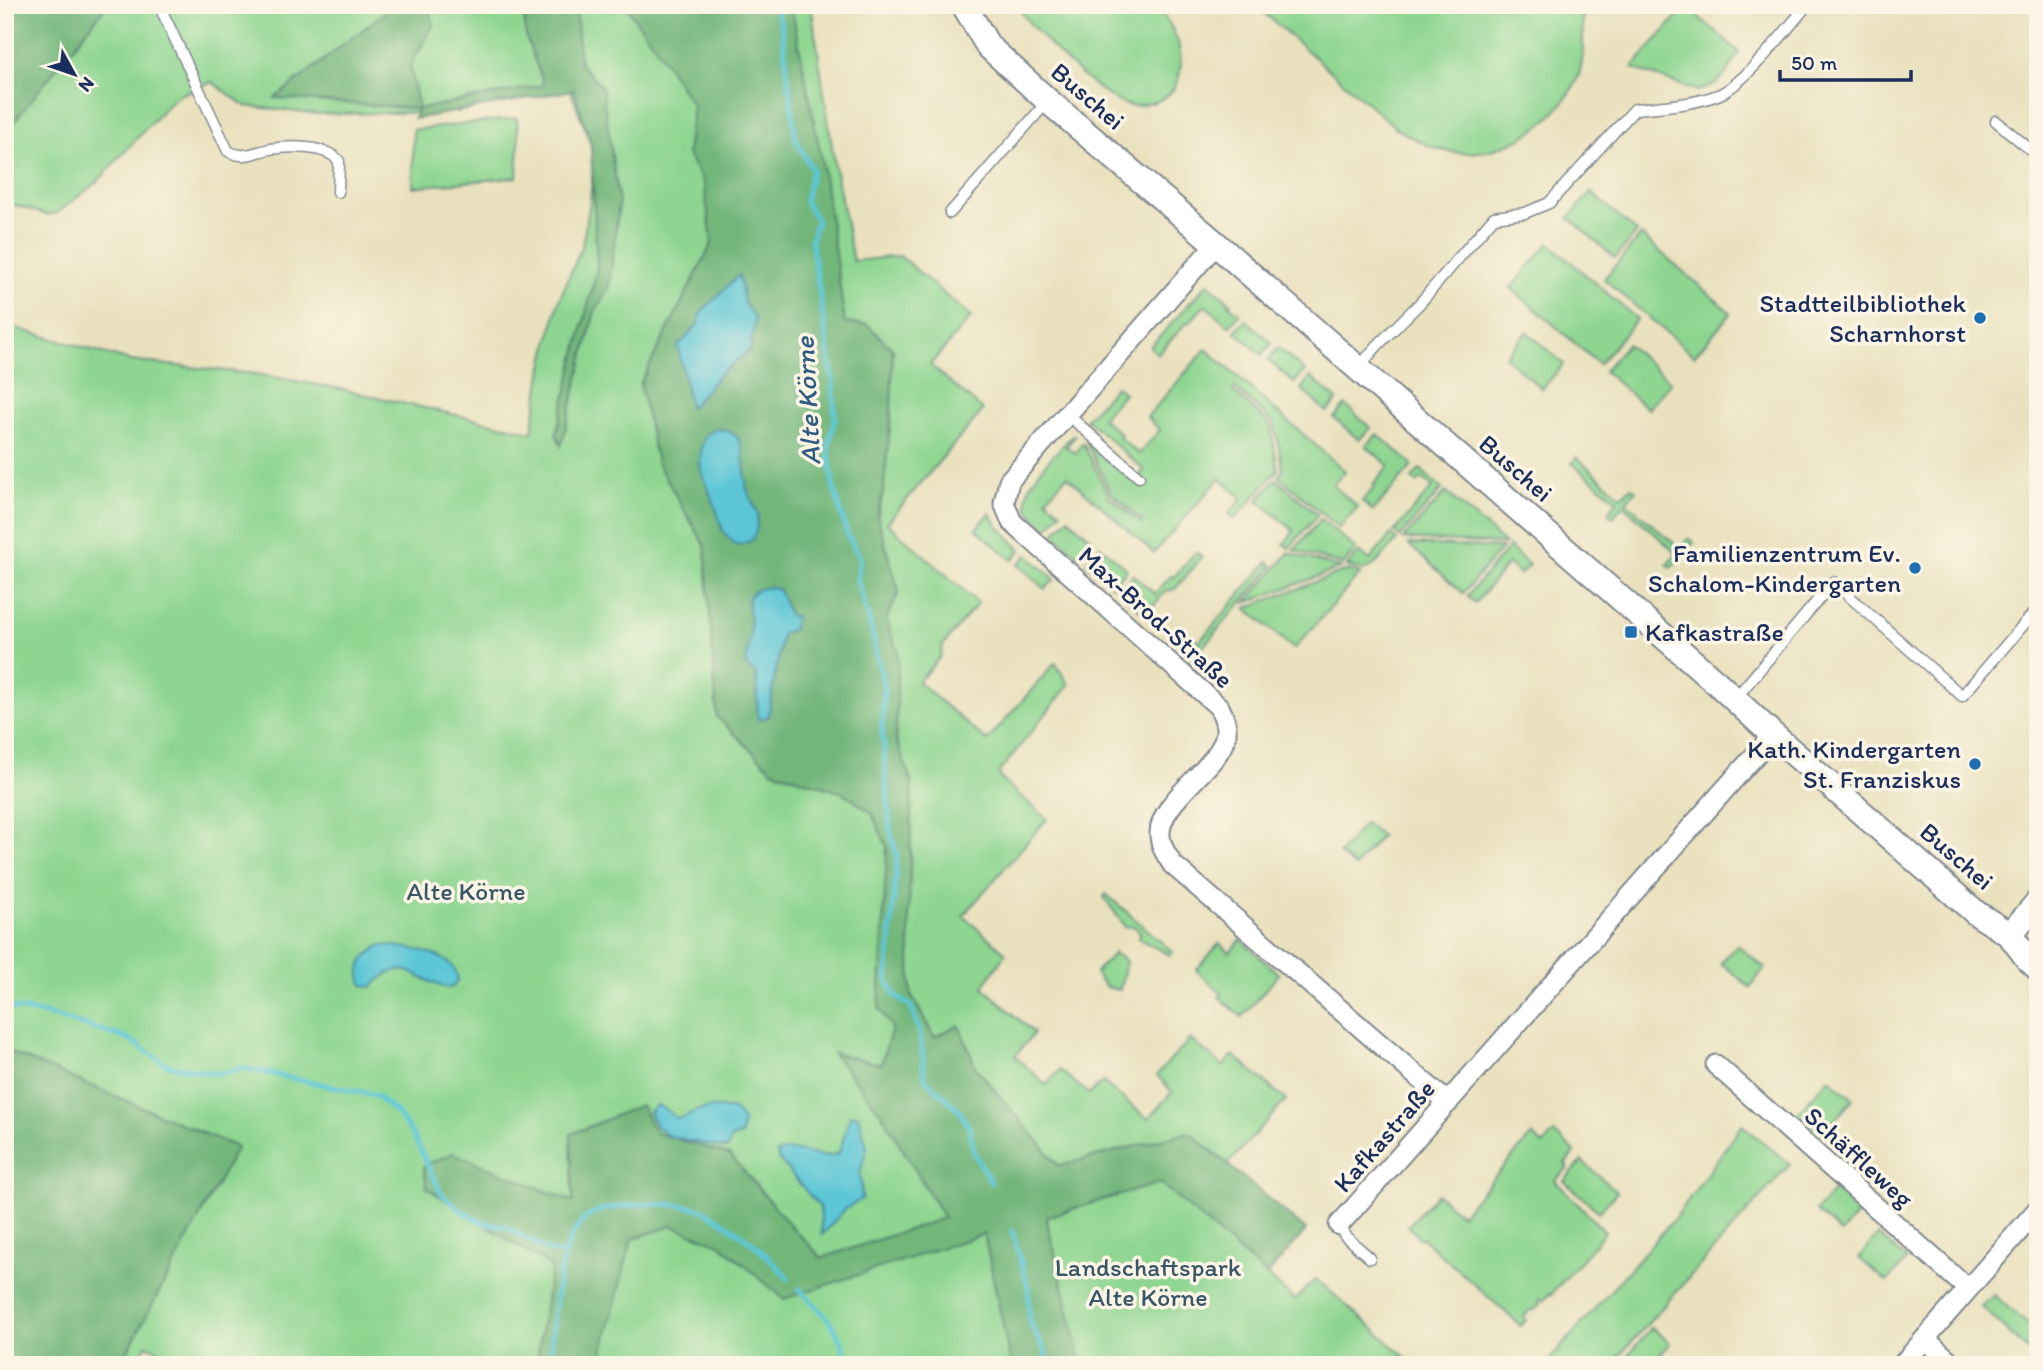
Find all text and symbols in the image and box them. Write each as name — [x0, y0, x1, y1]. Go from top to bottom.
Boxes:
north arrow — [38, 38, 108, 108]
scale bar — [1780, 38, 1912, 82]
text: 50 m — [1791, 50, 1838, 75]
street label: Buschei — [1045, 55, 1131, 137]
text: N — [74, 72, 100, 97]
place label: Stadtteilbibliothek Scharnhorst — [1760, 287, 1967, 349]
marker: Stadtteilbibliothek Scharnhorst — [1972, 310, 1988, 326]
water label: Alte Körne — [787, 334, 827, 466]
street label: Buschei — [1473, 427, 1559, 509]
place label: Familienzentrum Ev. Schalom-Kindergarten — [1648, 537, 1901, 599]
street label: Max-Brod-Straße — [1072, 539, 1240, 695]
marker: Familienzentrum Ev. Schalom-Kindergarten — [1907, 560, 1923, 576]
place label: Kafkastraße — [1645, 616, 1784, 648]
marker: Kafkastraße — [1623, 624, 1639, 640]
place label: Kath. Kindergarten St. Franziskus — [1747, 733, 1961, 795]
marker: Kath. Kindergarten St. Franziskus — [1967, 756, 1983, 772]
street label: Buschei — [1914, 815, 2000, 897]
park label: Alte Körne — [406, 875, 526, 907]
street label: Kafkastraße — [1326, 1073, 1442, 1199]
street label: Schäffleweg — [1798, 1100, 1921, 1215]
park label: Landschaftspark Alte Körne — [1055, 1251, 1242, 1313]

